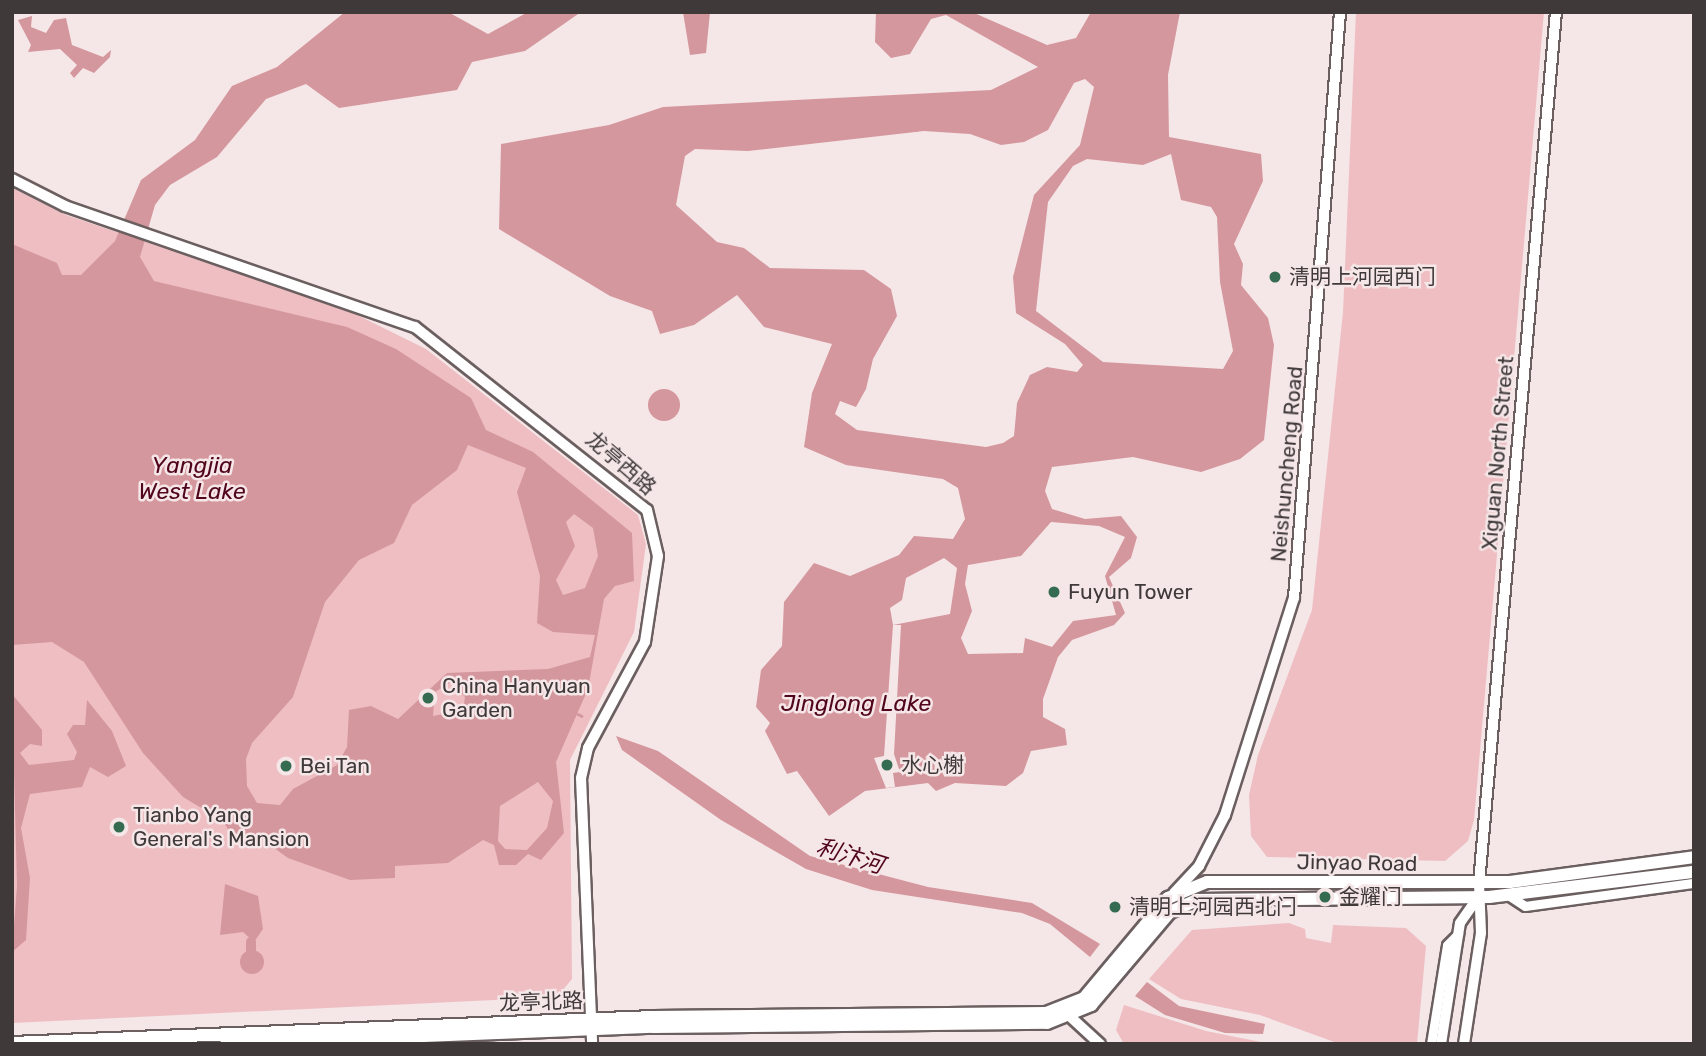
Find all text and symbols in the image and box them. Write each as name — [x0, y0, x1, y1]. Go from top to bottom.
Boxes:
place label: 清明上河园西门 — [1289, 264, 1436, 290]
marker: 清明上河园西门 — [1267, 269, 1283, 285]
street label: Xiguan North Street — [1477, 355, 1519, 551]
street label: Neishuncheng Road — [1266, 365, 1308, 563]
street label: 龙亭西路 — [581, 426, 661, 500]
water label: Yangjia West Lake — [138, 451, 246, 505]
place label: Fuyun Tower — [1068, 579, 1193, 605]
marker: Fuyun Tower — [1046, 584, 1062, 600]
place label: China Hanyuan Garden — [442, 673, 591, 723]
water label: Jinglong Lake — [781, 689, 931, 717]
marker: China Hanyuan Garden — [420, 690, 436, 706]
place label: 水心榭 — [901, 752, 964, 778]
place label: Bei Tan — [300, 753, 371, 779]
marker: 水心榭 — [879, 757, 895, 773]
marker: Bei Tan — [278, 758, 294, 774]
place label: Tianbo Yang General's Mansion — [133, 802, 310, 852]
marker: Tianbo Yang General's Mansion — [111, 819, 127, 835]
water label: 利汴河 — [813, 833, 887, 879]
street label: Jinyao Road — [1297, 849, 1417, 877]
place label: 金耀门 — [1339, 884, 1402, 910]
marker: 金耀门 — [1317, 889, 1333, 905]
place label: 清明上河园西北门 — [1129, 894, 1297, 920]
marker: 清明上河园西北门 — [1107, 899, 1123, 915]
street label: 龙亭北路 — [499, 988, 583, 1016]

